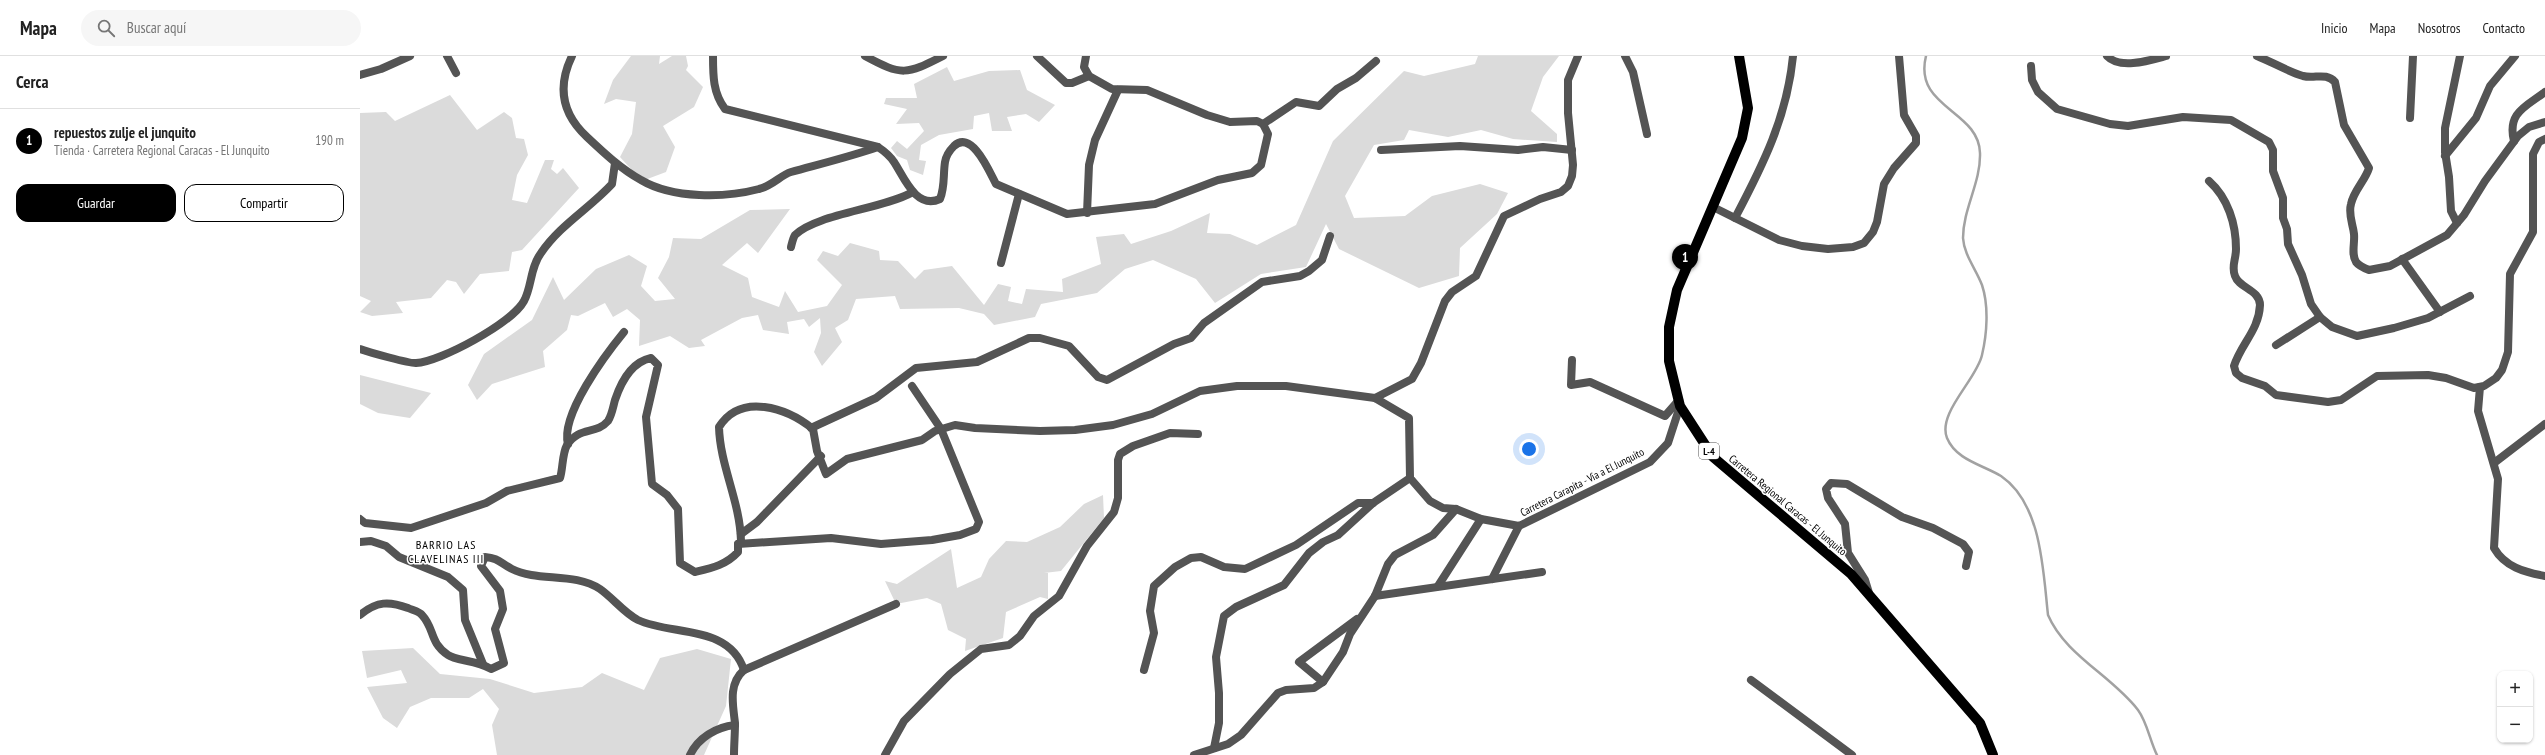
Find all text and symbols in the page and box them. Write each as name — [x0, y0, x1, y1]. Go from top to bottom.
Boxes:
search box — [81, 10, 361, 46]
text: Mapa — [20, 16, 57, 40]
icon: search — [95, 17, 117, 39]
text: Buscar aquí — [127, 18, 186, 37]
text: Inicio — [2321, 19, 2348, 37]
text: Mapa — [2370, 19, 2396, 37]
text: Nosotros — [2418, 19, 2461, 37]
text: Contacto — [2483, 19, 2525, 37]
text: Cerca — [16, 71, 49, 93]
text: repuestos zulje el junquito — [54, 123, 196, 142]
text: 1 — [26, 132, 32, 149]
text: 190 m — [315, 132, 344, 149]
text: Tienda · Carretera Regional Caracas - El Junquito — [54, 142, 270, 159]
button: Guardar — [16, 184, 176, 222]
button: Compartir — [184, 184, 344, 222]
pin: 1 — [1672, 244, 1698, 277]
your location — [1519, 439, 1539, 459]
road number: L-4 — [1699, 443, 1719, 459]
street label: Carretera Carapita - Vía a El Junquito — [1518, 445, 1647, 519]
street label: Carretera Regional Caracas - El Junquito — [1726, 452, 1850, 559]
district label: BARRIO LAS CLAVELINAS III — [408, 537, 484, 566]
map controls — [2497, 671, 2533, 743]
button: + — [2497, 671, 2533, 707]
button: − — [2497, 707, 2533, 743]

